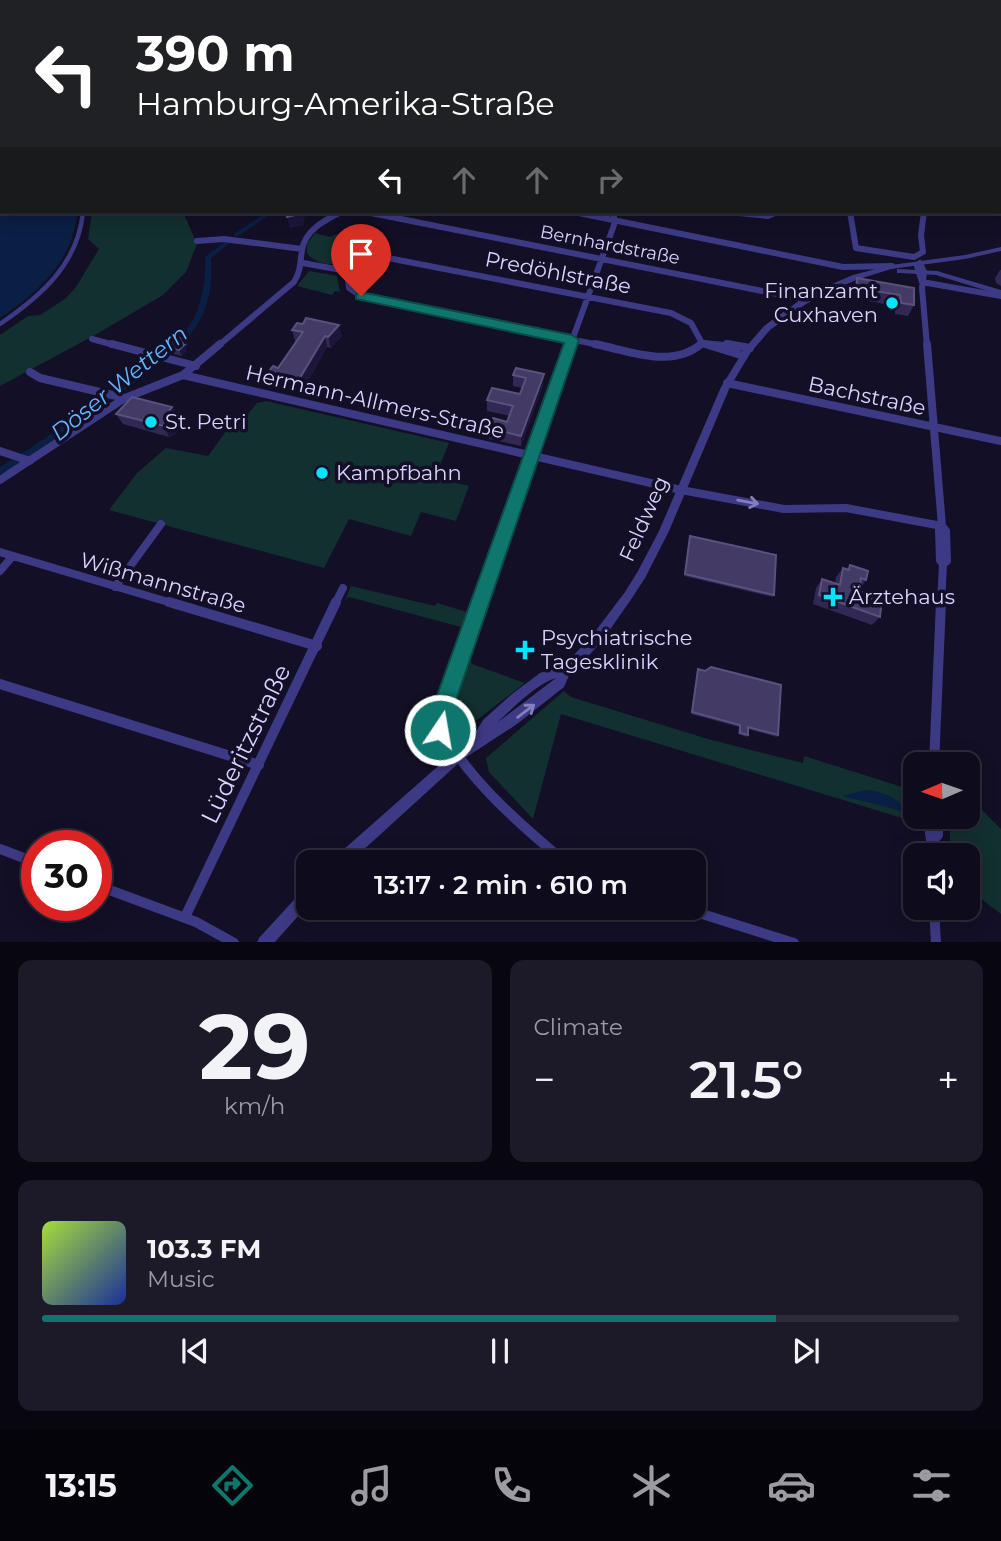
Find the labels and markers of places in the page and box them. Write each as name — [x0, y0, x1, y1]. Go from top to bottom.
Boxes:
pin — [331, 224, 391, 296]
place label: Finanzamt Cuxhaven — [764, 278, 878, 327]
marker: Finanzamt Cuxhaven — [884, 295, 900, 311]
place label: St. Petri — [165, 409, 247, 434]
marker: St. Petri — [143, 414, 159, 430]
place label: Kampfbahn — [336, 460, 462, 485]
marker: Kampfbahn — [314, 465, 330, 481]
place label: Ärztehaus — [849, 584, 955, 609]
marker: Ärztehaus — [823, 587, 843, 607]
place label: Psychiatrische Tagesklinik — [541, 625, 693, 674]
marker: Psychiatrische Tagesklinik — [515, 640, 535, 660]

